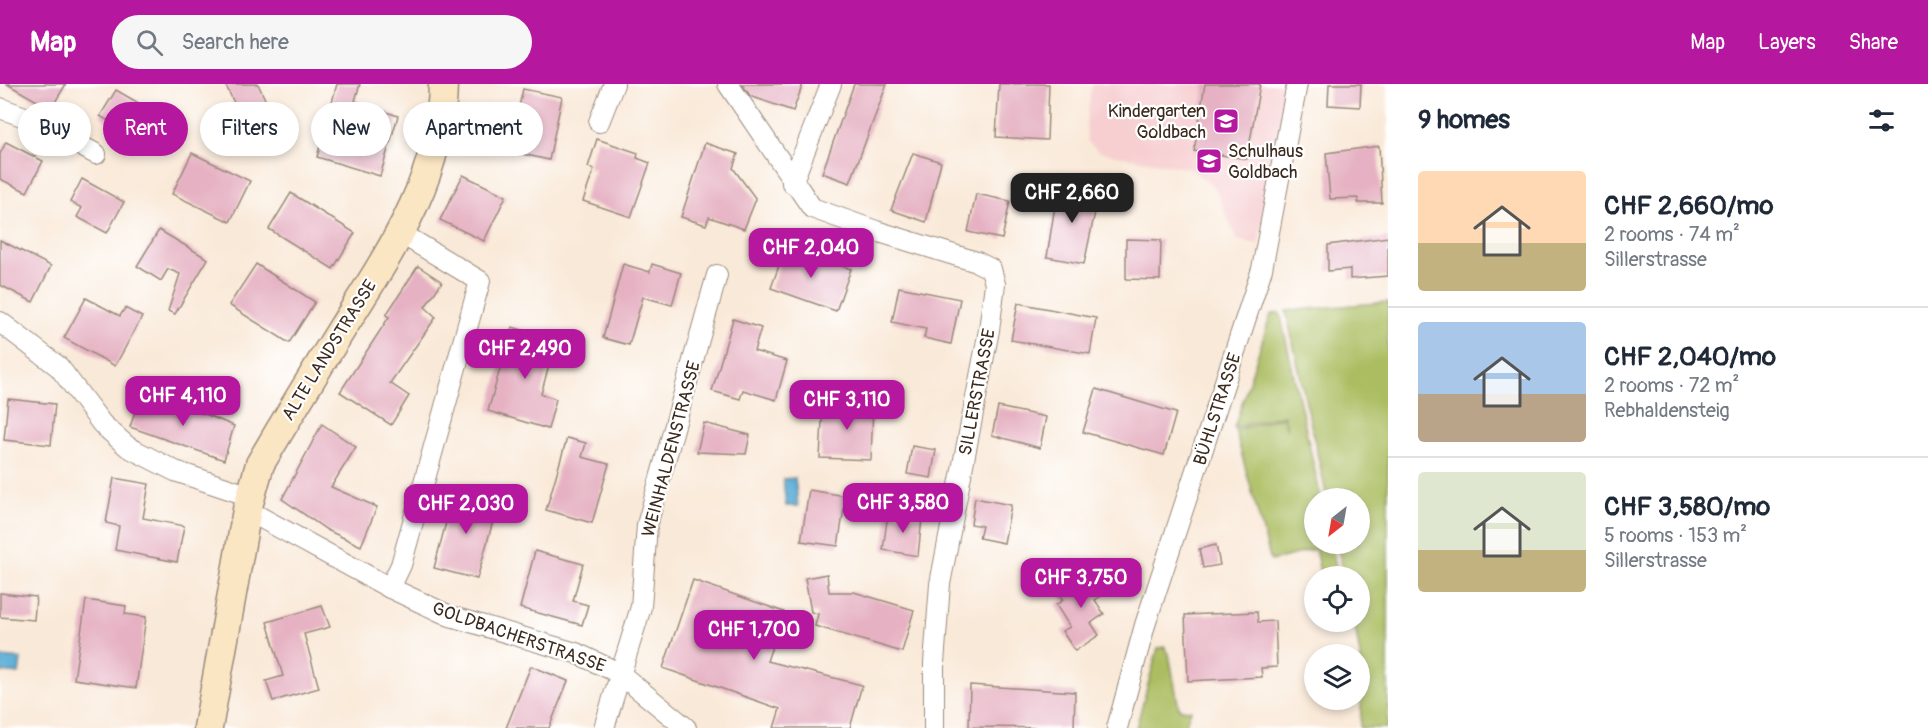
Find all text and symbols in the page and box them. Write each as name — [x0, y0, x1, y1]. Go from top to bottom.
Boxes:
search box — [112, 15, 532, 69]
text: Map — [30, 25, 76, 60]
icon: search — [133, 26, 166, 59]
text: Search here — [181, 28, 289, 56]
text: Map — [1690, 29, 1725, 56]
text: Layers — [1758, 29, 1816, 56]
text: Share — [1849, 29, 1898, 56]
place label: Kindergarten Goldbach — [1108, 100, 1206, 144]
chip: Buy — [18, 102, 91, 156]
chip: Rent — [103, 102, 188, 156]
chip: Filters — [200, 102, 299, 156]
chip: New — [311, 102, 391, 156]
chip: Apartment — [403, 102, 543, 156]
text: 9 homes — [1418, 104, 1510, 136]
icon: filters — [1865, 104, 1898, 137]
school or university icon: Kindergarten Goldbach — [1211, 106, 1241, 136]
place label: Schulhaus Goldbach — [1228, 140, 1303, 184]
school or university icon: Schulhaus Goldbach — [1194, 146, 1224, 176]
pin: CHF 2,660 — [1003, 173, 1141, 224]
text: CHF 2,660 — [1025, 180, 1119, 205]
text: CHF 2,660/mo — [1604, 190, 1773, 222]
icon: home — [1466, 195, 1538, 267]
text: 2 rooms · 74 m² — [1604, 222, 1740, 247]
pin: CHF 2,040 — [742, 228, 880, 279]
text: CHF 2,040 — [763, 235, 859, 260]
text: Sillerstrasse — [1604, 247, 1707, 272]
street label: ALTE LANDSTRASSE — [277, 276, 382, 425]
street label: SILLERSTRASSE — [954, 327, 1001, 457]
pin: CHF 2,490 — [456, 329, 594, 380]
text: CHF 2,490 — [478, 336, 572, 361]
text: CHF 2,040/mo — [1604, 341, 1776, 373]
icon: home — [1466, 346, 1538, 418]
street label: BÜHLSTRASSE — [1188, 350, 1246, 468]
street label: WEINHALDENSTRASSE — [637, 359, 706, 540]
text: 2 rooms · 72 m² — [1604, 373, 1739, 398]
pin: CHF 4,110 — [114, 376, 252, 427]
pin: CHF 3,110 — [778, 380, 916, 431]
text: CHF 4,110 — [139, 383, 227, 408]
text: CHF 3,110 — [804, 387, 890, 412]
text: Rebhaldensteig — [1604, 398, 1730, 423]
pin: CHF 3,580 — [834, 483, 972, 534]
pin: CHF 2,030 — [397, 484, 535, 535]
north arrow — [1304, 488, 1370, 554]
map controls — [1304, 488, 1370, 710]
text: CHF 3,580 — [857, 490, 949, 515]
text: CHF 2,030 — [418, 491, 514, 516]
text: CHF 3,580/mo — [1604, 491, 1770, 523]
icon: home — [1466, 496, 1538, 568]
text: 5 rooms · 153 m² — [1604, 523, 1747, 548]
text: Sillerstrasse — [1604, 548, 1707, 573]
pin: CHF 3,750 — [1012, 558, 1150, 609]
text: CHF 3,750 — [1035, 565, 1127, 590]
button: locate — [1304, 566, 1370, 632]
street label: GOLDBACHERSTRASSE — [429, 597, 609, 678]
pin: CHF 1,700 — [685, 610, 823, 661]
text: CHF 1,700 — [708, 617, 800, 642]
button: layers — [1304, 644, 1370, 710]

